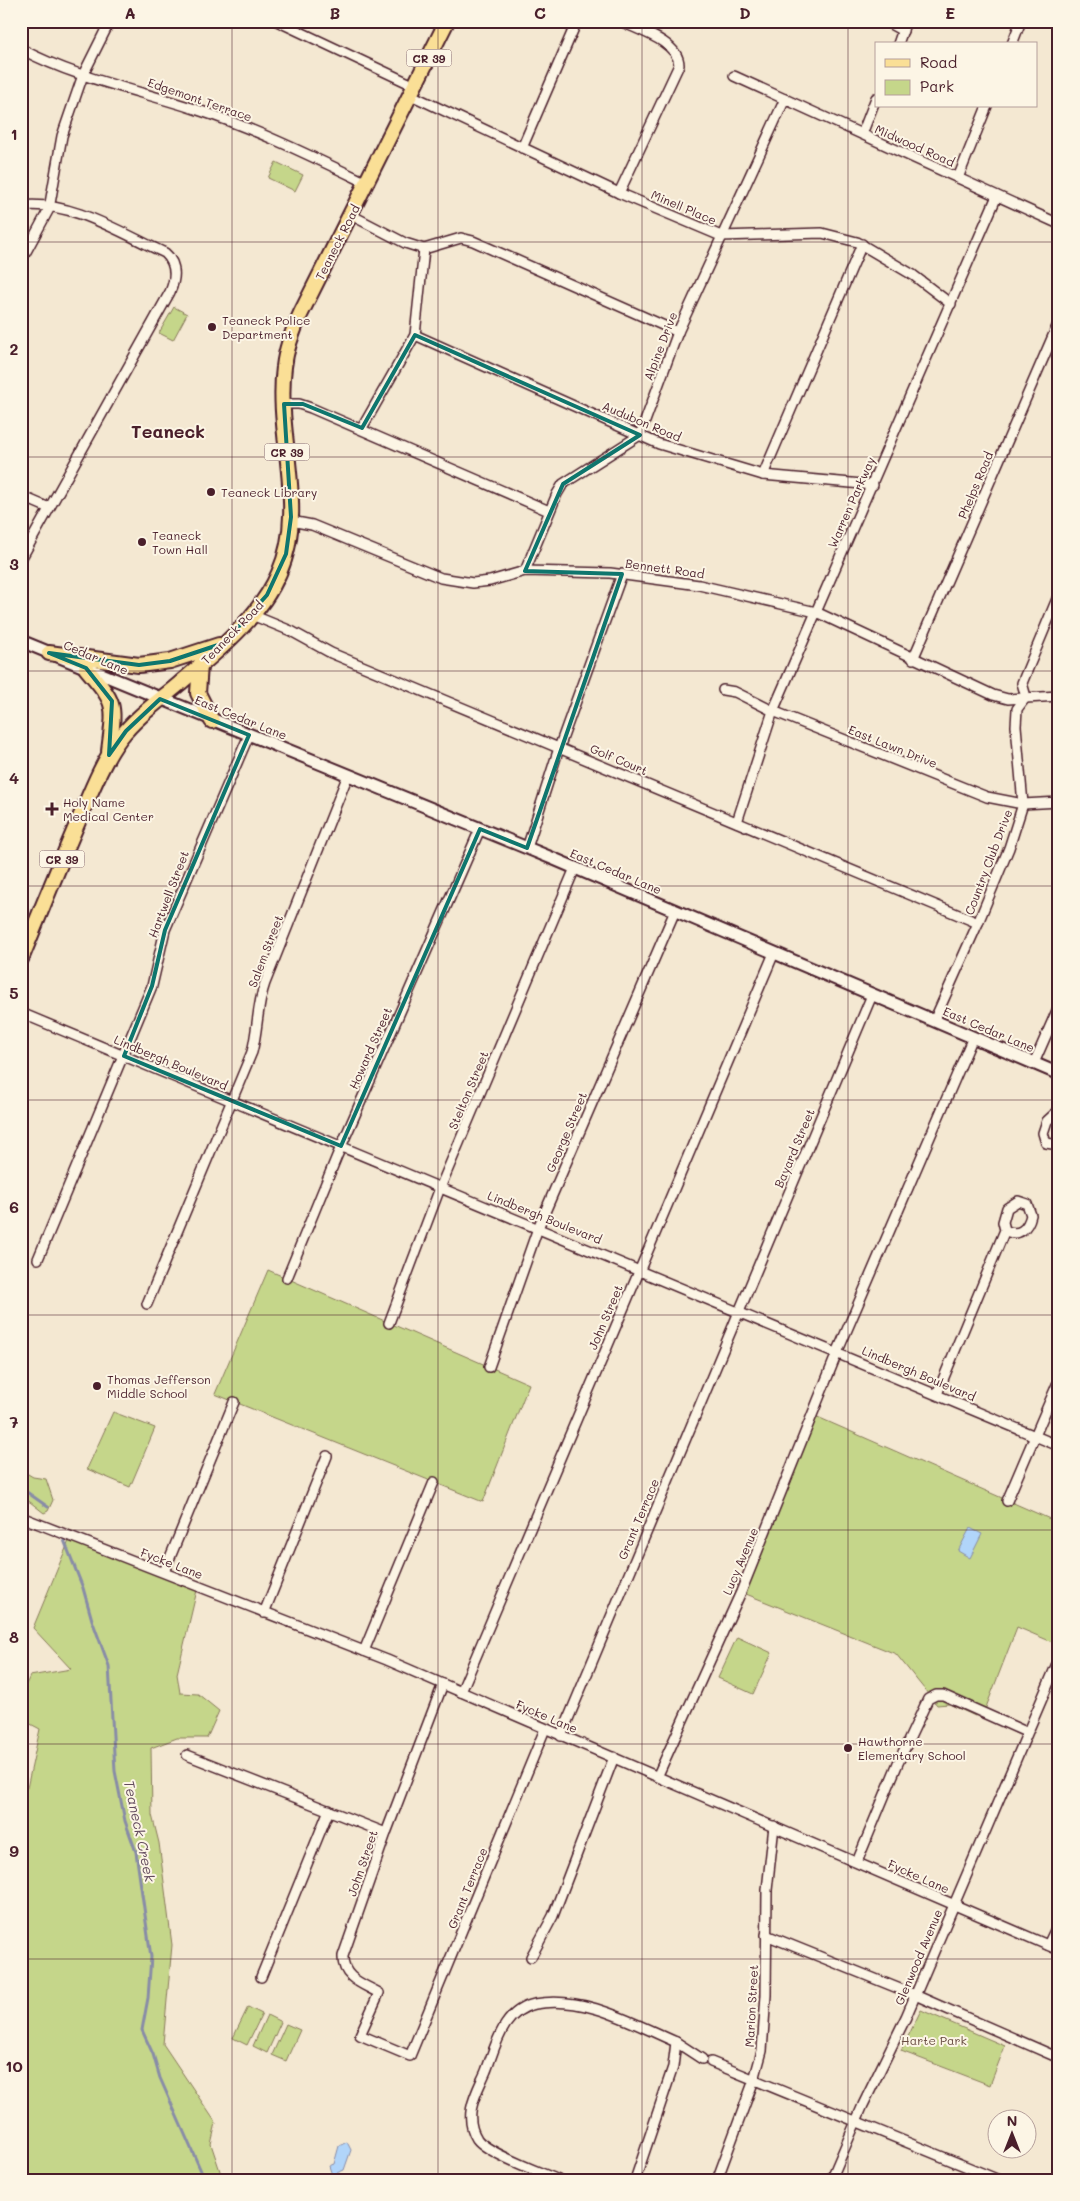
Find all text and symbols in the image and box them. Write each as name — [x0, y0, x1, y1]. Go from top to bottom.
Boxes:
text: A — [124, 2, 136, 23]
text: B — [330, 2, 340, 23]
text: C — [534, 2, 546, 23]
text: D — [739, 2, 751, 23]
text: E — [945, 2, 955, 23]
legend — [875, 42, 1038, 108]
road number: CR 39 — [406, 49, 452, 66]
text: Road — [920, 52, 957, 72]
street label: Edgemont Terrace — [146, 74, 254, 124]
text: Park — [920, 76, 954, 96]
street label: Midwood Road — [873, 120, 958, 170]
text: 1 — [10, 123, 18, 144]
street label: Minell Place — [649, 186, 719, 228]
street label: Teaneck Road — [311, 201, 363, 283]
street label: Alpine Drive — [640, 310, 680, 382]
place label: Teaneck Police Department — [222, 312, 311, 342]
marker: Teaneck Police Department — [206, 321, 218, 333]
text: 2 — [10, 338, 19, 359]
street label: Audubon Road — [600, 397, 684, 445]
district label: Teaneck — [131, 419, 205, 443]
road number: CR 39 — [264, 444, 310, 461]
street label: Phelps Road — [954, 449, 996, 521]
street label: Warren Parkway — [824, 454, 878, 550]
place label: Teaneck Library — [221, 484, 317, 500]
marker: Teaneck Library — [205, 486, 217, 498]
place label: Teaneck Town Hall — [152, 527, 208, 557]
marker: Teaneck Town Hall — [136, 536, 148, 548]
text: 3 — [9, 553, 19, 574]
street label: Bennett Road — [624, 555, 706, 582]
street label: Teaneck Road — [197, 596, 267, 667]
street label: Cedar Lane — [61, 636, 131, 678]
street label: East Cedar Lane — [193, 691, 289, 743]
street label: East Lawn Drive — [846, 721, 940, 771]
street label: Golf Court — [588, 740, 650, 778]
text: 4 — [9, 767, 19, 788]
place label: Holy Name Medical Center — [63, 794, 154, 824]
marker: Holy Name Medical Center — [45, 802, 59, 816]
street label: Country Club Drive — [961, 807, 1015, 917]
street label: East Cedar Lane — [568, 844, 664, 898]
street label: Hartwell Street — [144, 848, 192, 940]
road number: CR 39 — [40, 851, 84, 868]
street label: Salem Street — [244, 913, 286, 989]
text: 5 — [9, 982, 19, 1003]
street label: East Cedar Lane — [941, 1002, 1037, 1056]
street label: Howard Street — [345, 1004, 395, 1092]
street label: Lindbergh Boulevard — [112, 1031, 231, 1093]
street label: Stelton Street — [444, 1048, 492, 1132]
street label: George Street — [542, 1089, 590, 1175]
street label: Bayard Street — [770, 1106, 818, 1190]
street label: Lindbergh Boulevard — [485, 1187, 605, 1247]
text: 6 — [9, 1196, 19, 1217]
street label: John Street — [584, 1282, 626, 1352]
street label: Lindbergh Boulevard — [860, 1342, 979, 1404]
place label: Thomas Jefferson Middle School — [107, 1371, 211, 1401]
marker: Thomas Jefferson Middle School — [91, 1380, 103, 1392]
text: 7 — [10, 1411, 19, 1432]
street label: Grant Terrace — [614, 1476, 662, 1562]
street label: Lucy Avenue — [719, 1525, 761, 1597]
street label: Fycke Lane — [139, 1544, 205, 1582]
text: 8 — [9, 1626, 19, 1647]
street label: Fycke Lane — [514, 1696, 580, 1736]
place label: Hawthorne Elementary School — [858, 1733, 966, 1763]
marker: Hawthorne Elementary School — [842, 1742, 854, 1754]
water label: Teaneck Creek — [120, 1778, 160, 1884]
street label: John Street — [343, 1828, 381, 1898]
text: 9 — [9, 1840, 19, 1861]
street label: Grant Terrace — [443, 1845, 491, 1931]
street label: Fycke Lane — [886, 1855, 952, 1897]
street label: Glenwood Avenue — [891, 1907, 945, 2007]
street label: Marion Street — [741, 1964, 761, 2048]
park label: Harte Park — [901, 2032, 967, 2048]
text: 10 — [5, 2055, 23, 2076]
north arrow — [988, 2108, 1038, 2158]
text: N — [1007, 2111, 1017, 2130]

